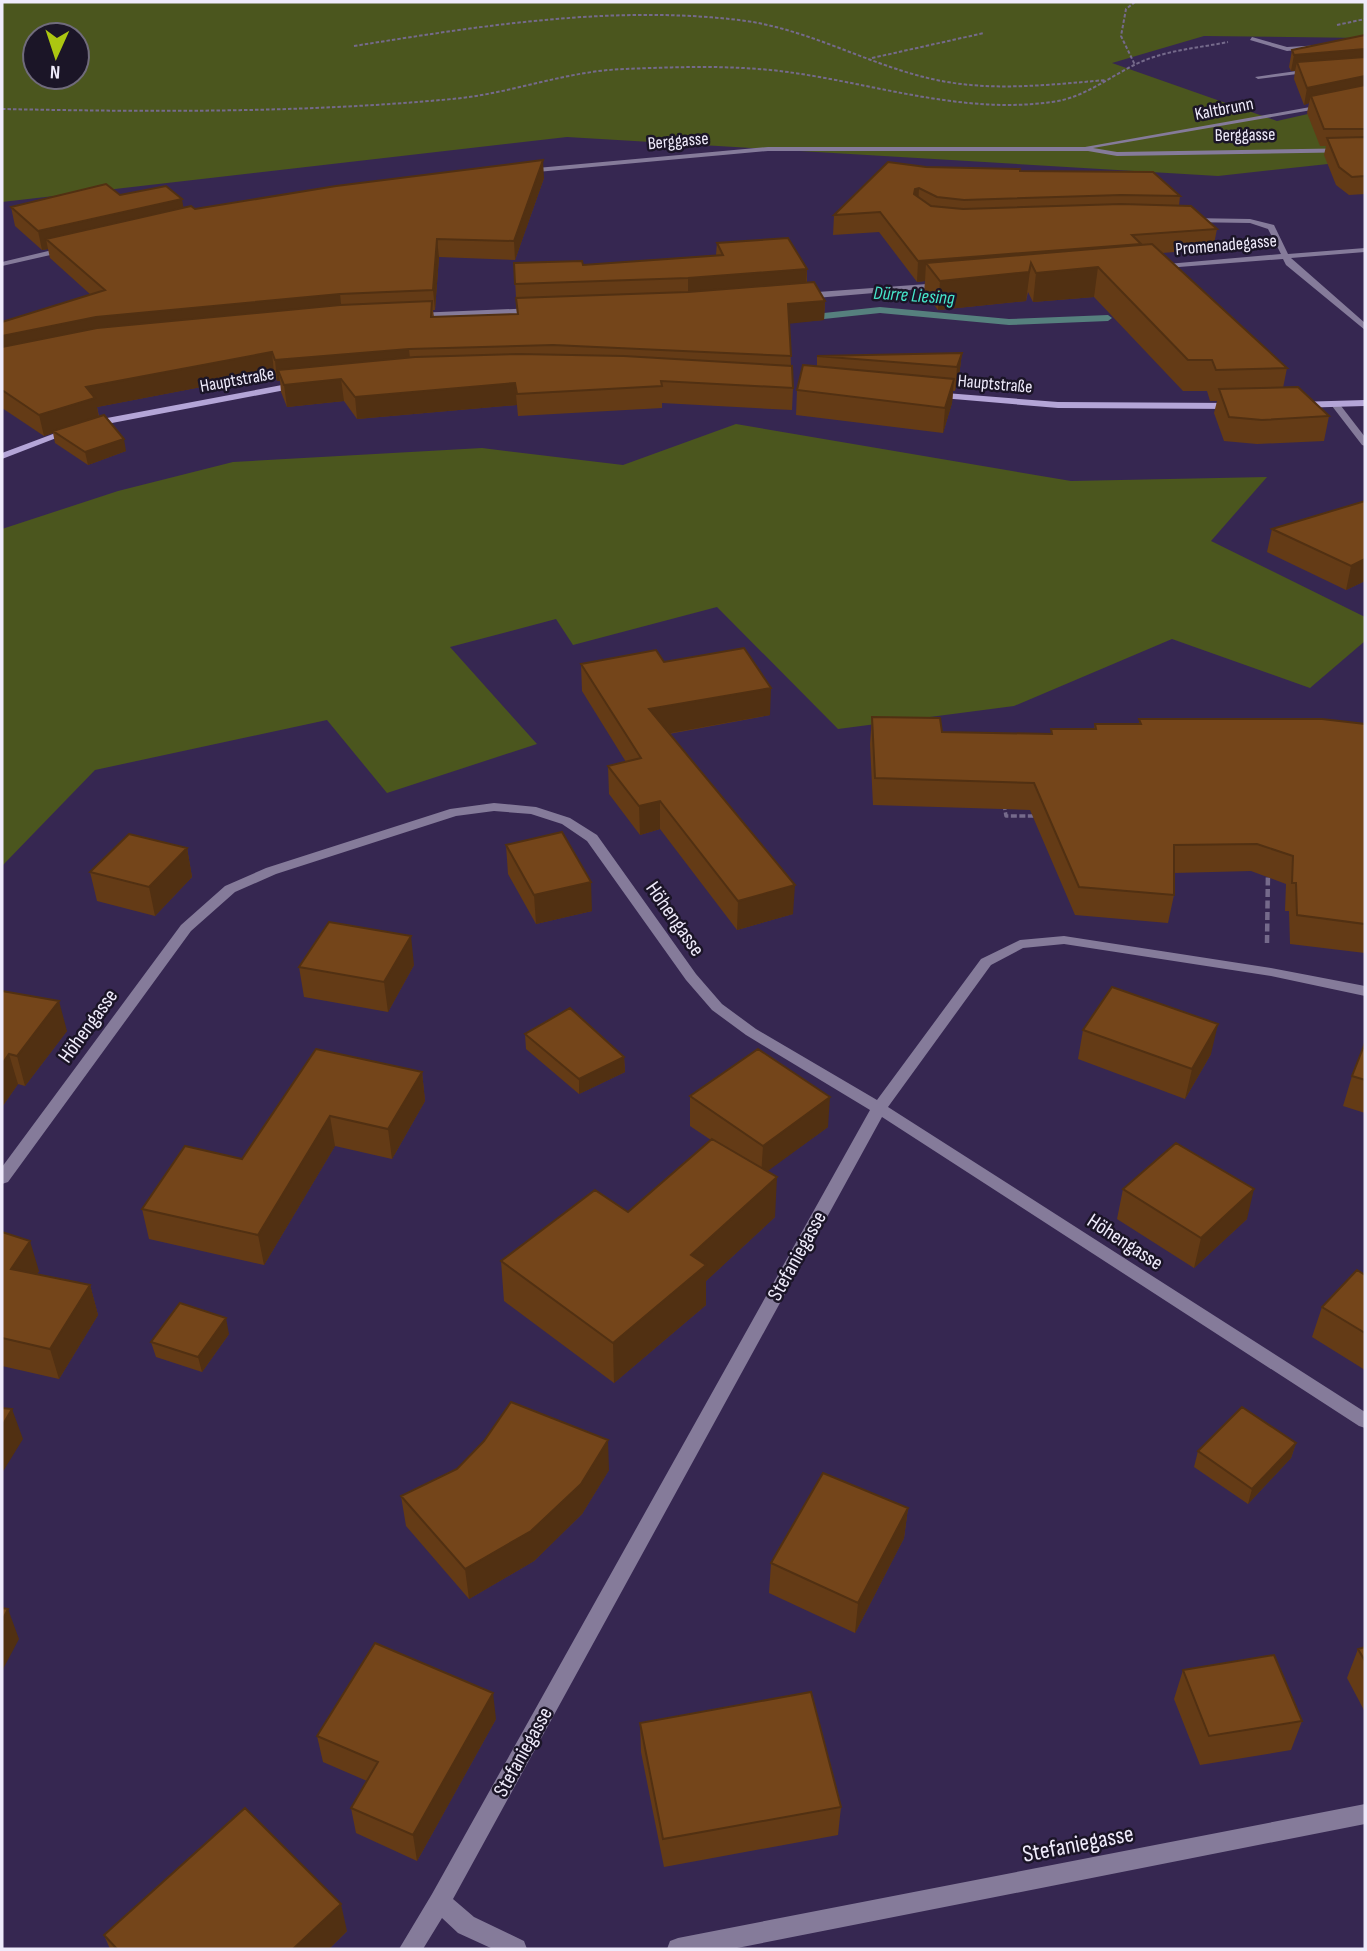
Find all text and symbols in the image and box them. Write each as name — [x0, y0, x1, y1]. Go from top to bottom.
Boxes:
north arrow — [21, 21, 91, 91]
text: N — [50, 60, 61, 83]
street label: Kaltbrunn — [1193, 93, 1255, 125]
street label: Berggasse — [1214, 124, 1276, 146]
street label: Berggasse — [647, 128, 709, 154]
street label: Promenadegasse — [1174, 230, 1278, 260]
water label: Dürre Liesing — [873, 282, 956, 310]
street label: Hauptstraße — [198, 363, 276, 397]
street label: Hauptstraße — [957, 370, 1033, 398]
street label: Höhengasse — [640, 877, 710, 961]
street label: Höhengasse — [53, 984, 123, 1068]
street label: Stefaniegasse — [762, 1207, 832, 1305]
street label: Höhengasse — [1082, 1208, 1168, 1276]
street label: Stefaniegasse — [488, 1703, 558, 1801]
street label: Stefaniegasse — [1020, 1819, 1136, 1869]

